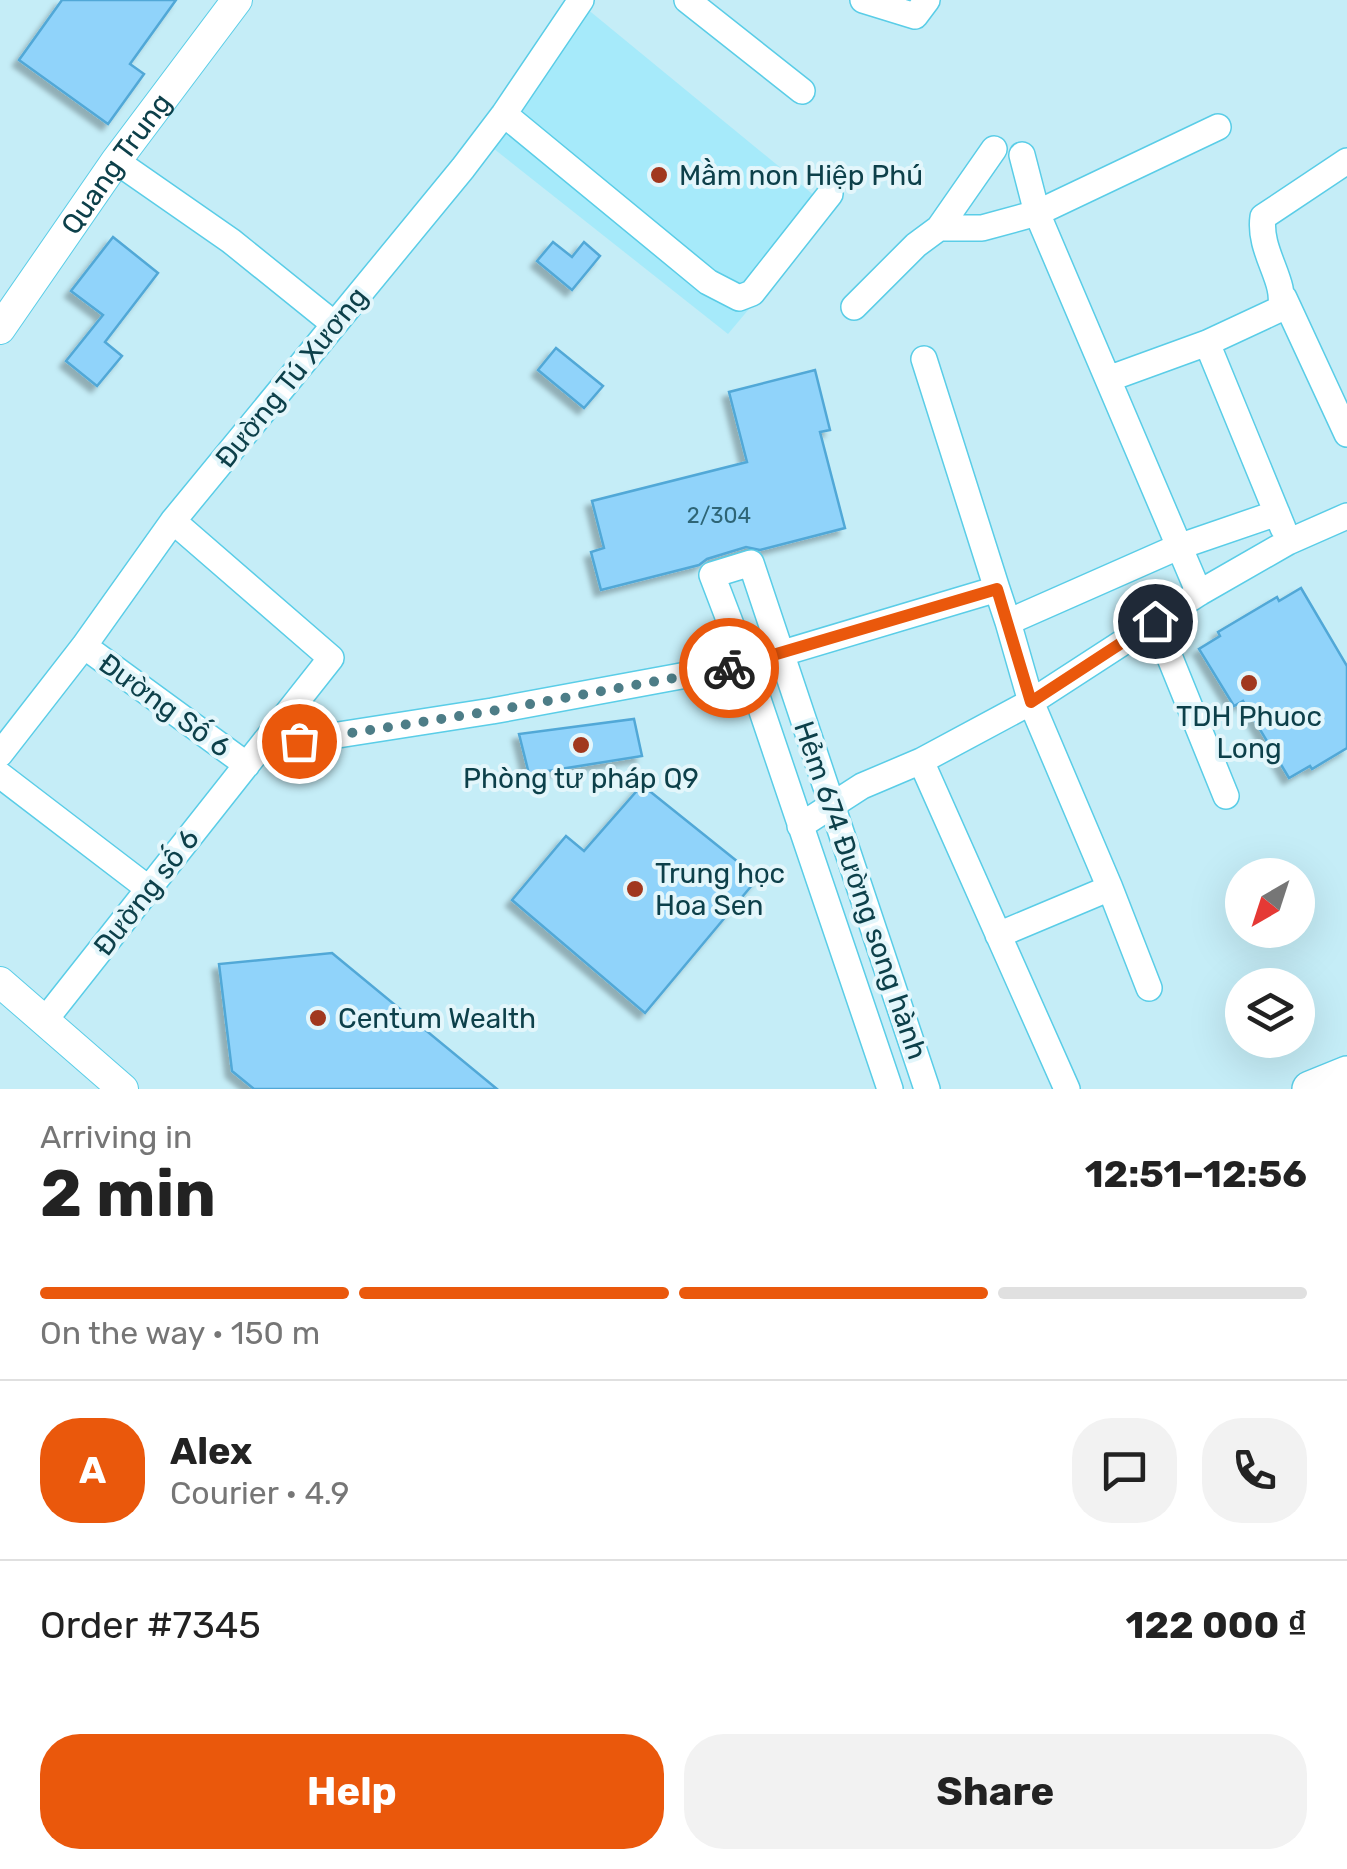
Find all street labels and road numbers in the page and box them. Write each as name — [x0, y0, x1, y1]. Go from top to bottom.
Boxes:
street label: Quang Trung — [54, 87, 178, 241]
street label: Đường Tú Xương — [208, 280, 374, 474]
street label: Đường Số 6 — [93, 646, 237, 764]
street label: Hẻm 674 Đường song hành — [787, 717, 934, 1064]
street label: Đường số 6 — [86, 822, 206, 962]

